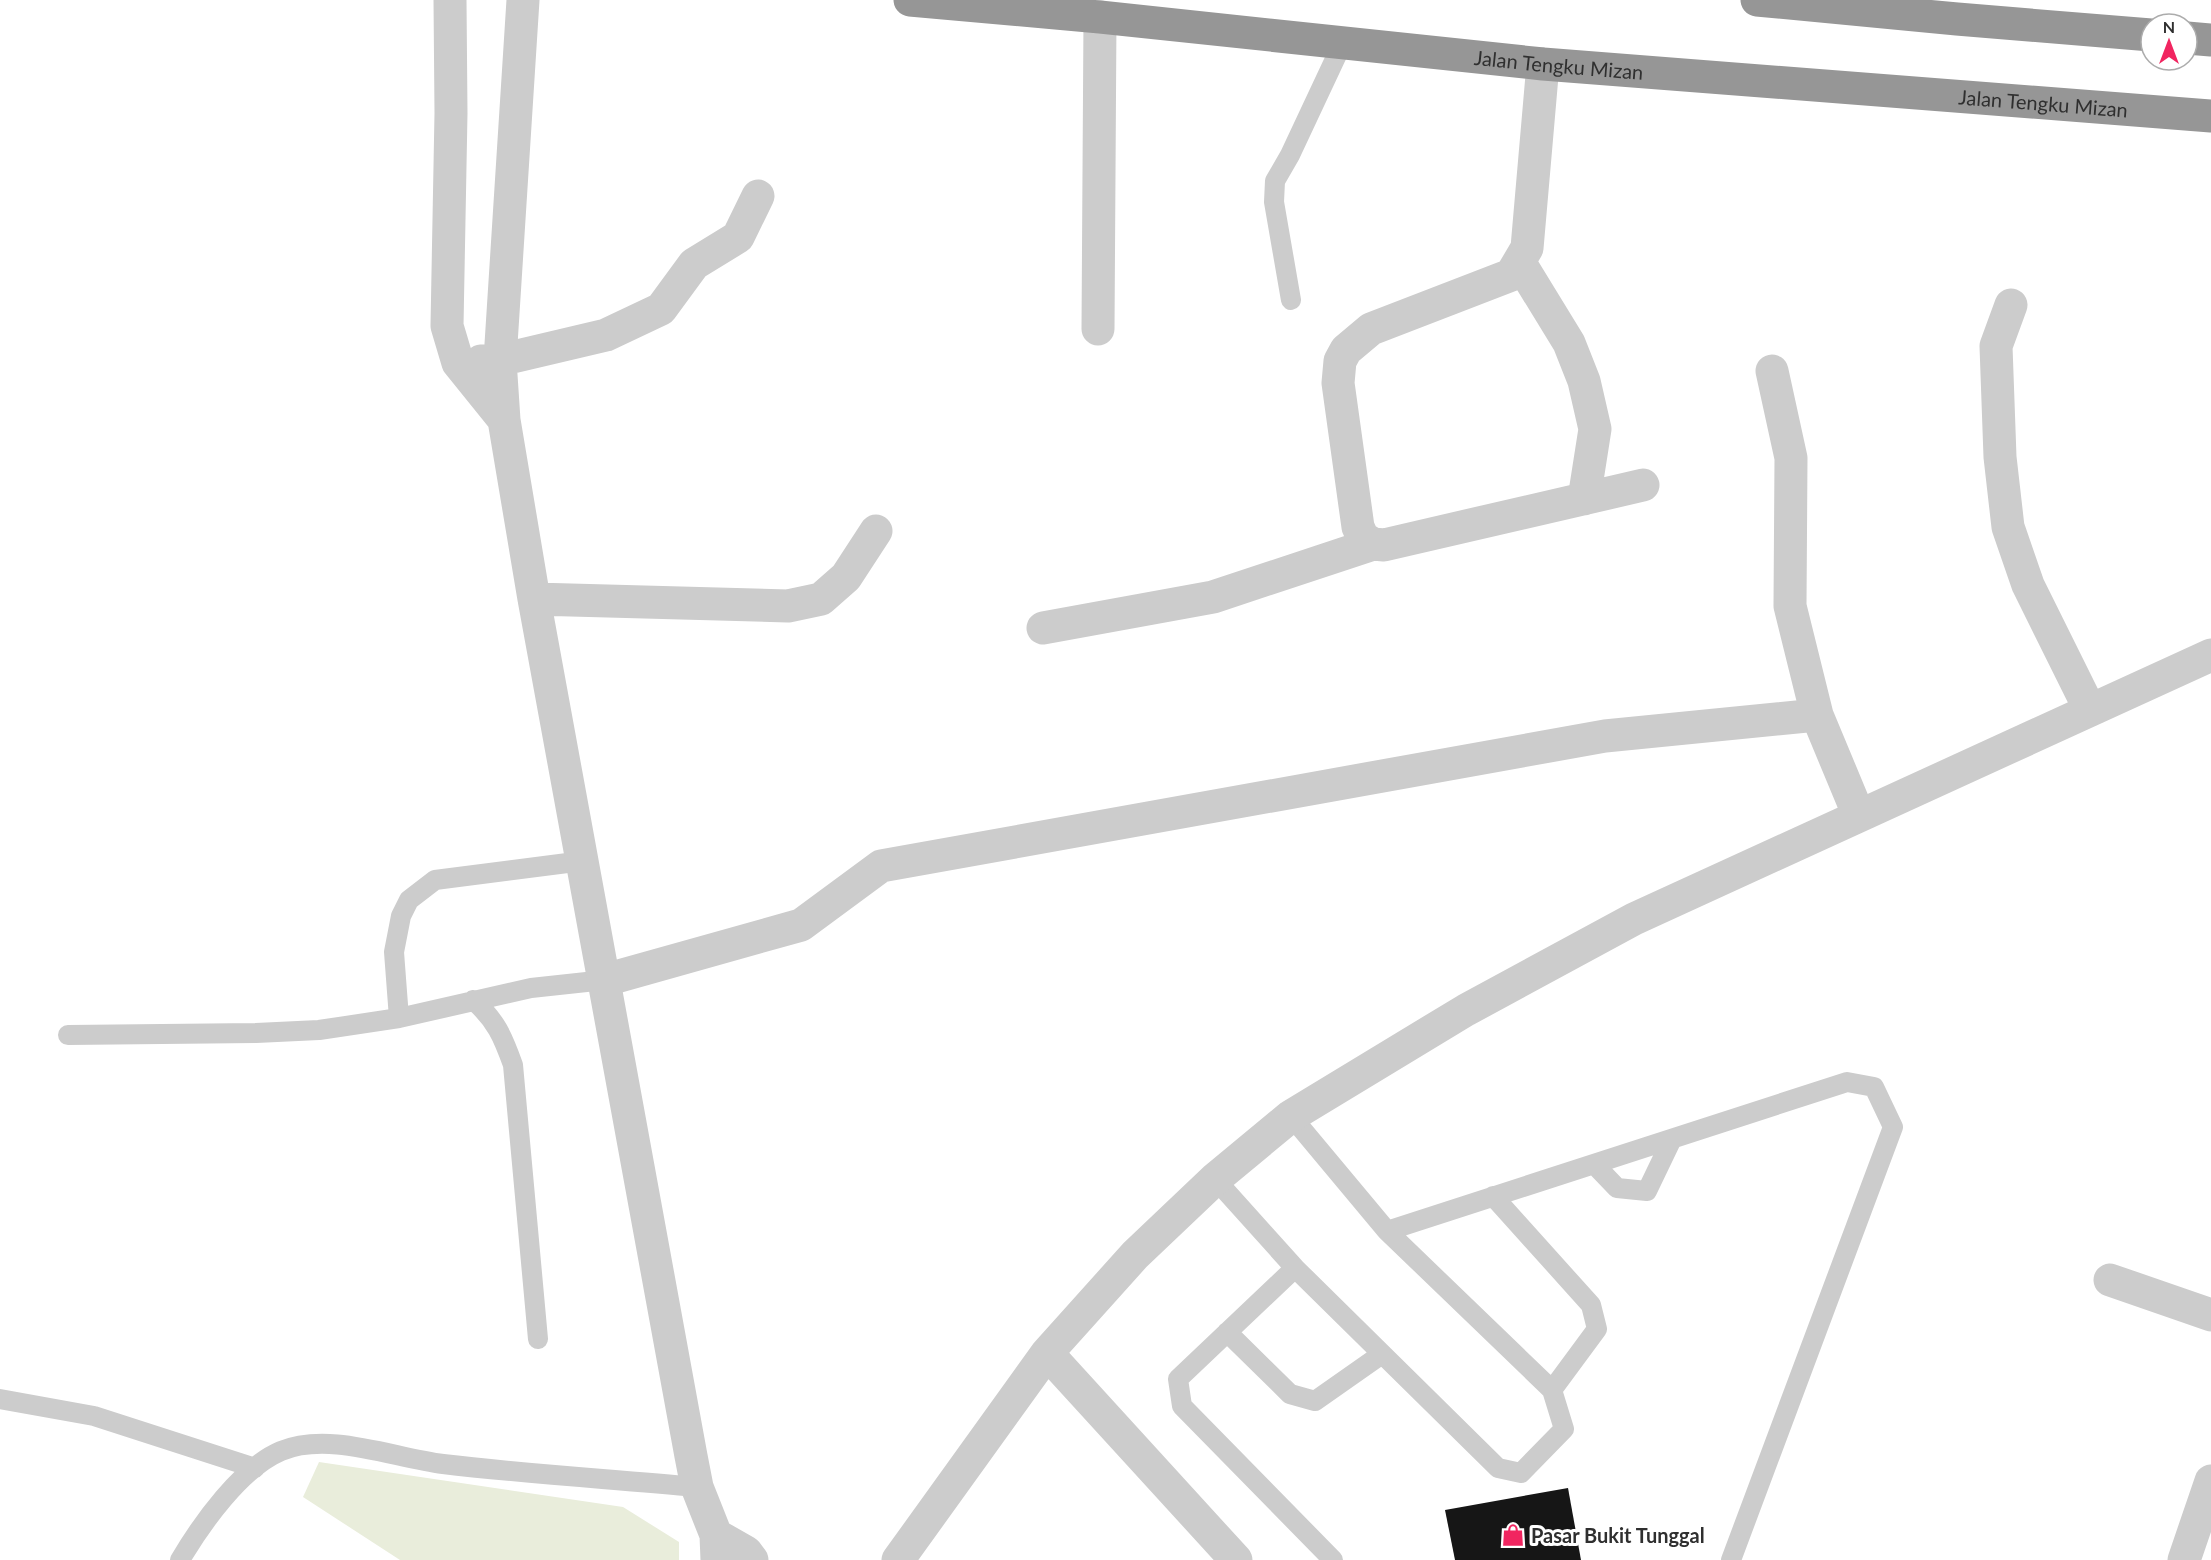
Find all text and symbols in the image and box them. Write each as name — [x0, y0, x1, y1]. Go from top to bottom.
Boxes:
north arrow — [2139, 12, 2199, 72]
text: N — [2163, 17, 2175, 36]
street label: Jalan Tengku Mizan — [1473, 45, 1644, 84]
street label: Jalan Tengku Mizan — [1958, 84, 2129, 121]
shop icon: Pasar Bukit Tunggal — [1500, 1522, 1526, 1548]
place label: Pasar Bukit Tunggal — [1531, 1523, 1705, 1547]

